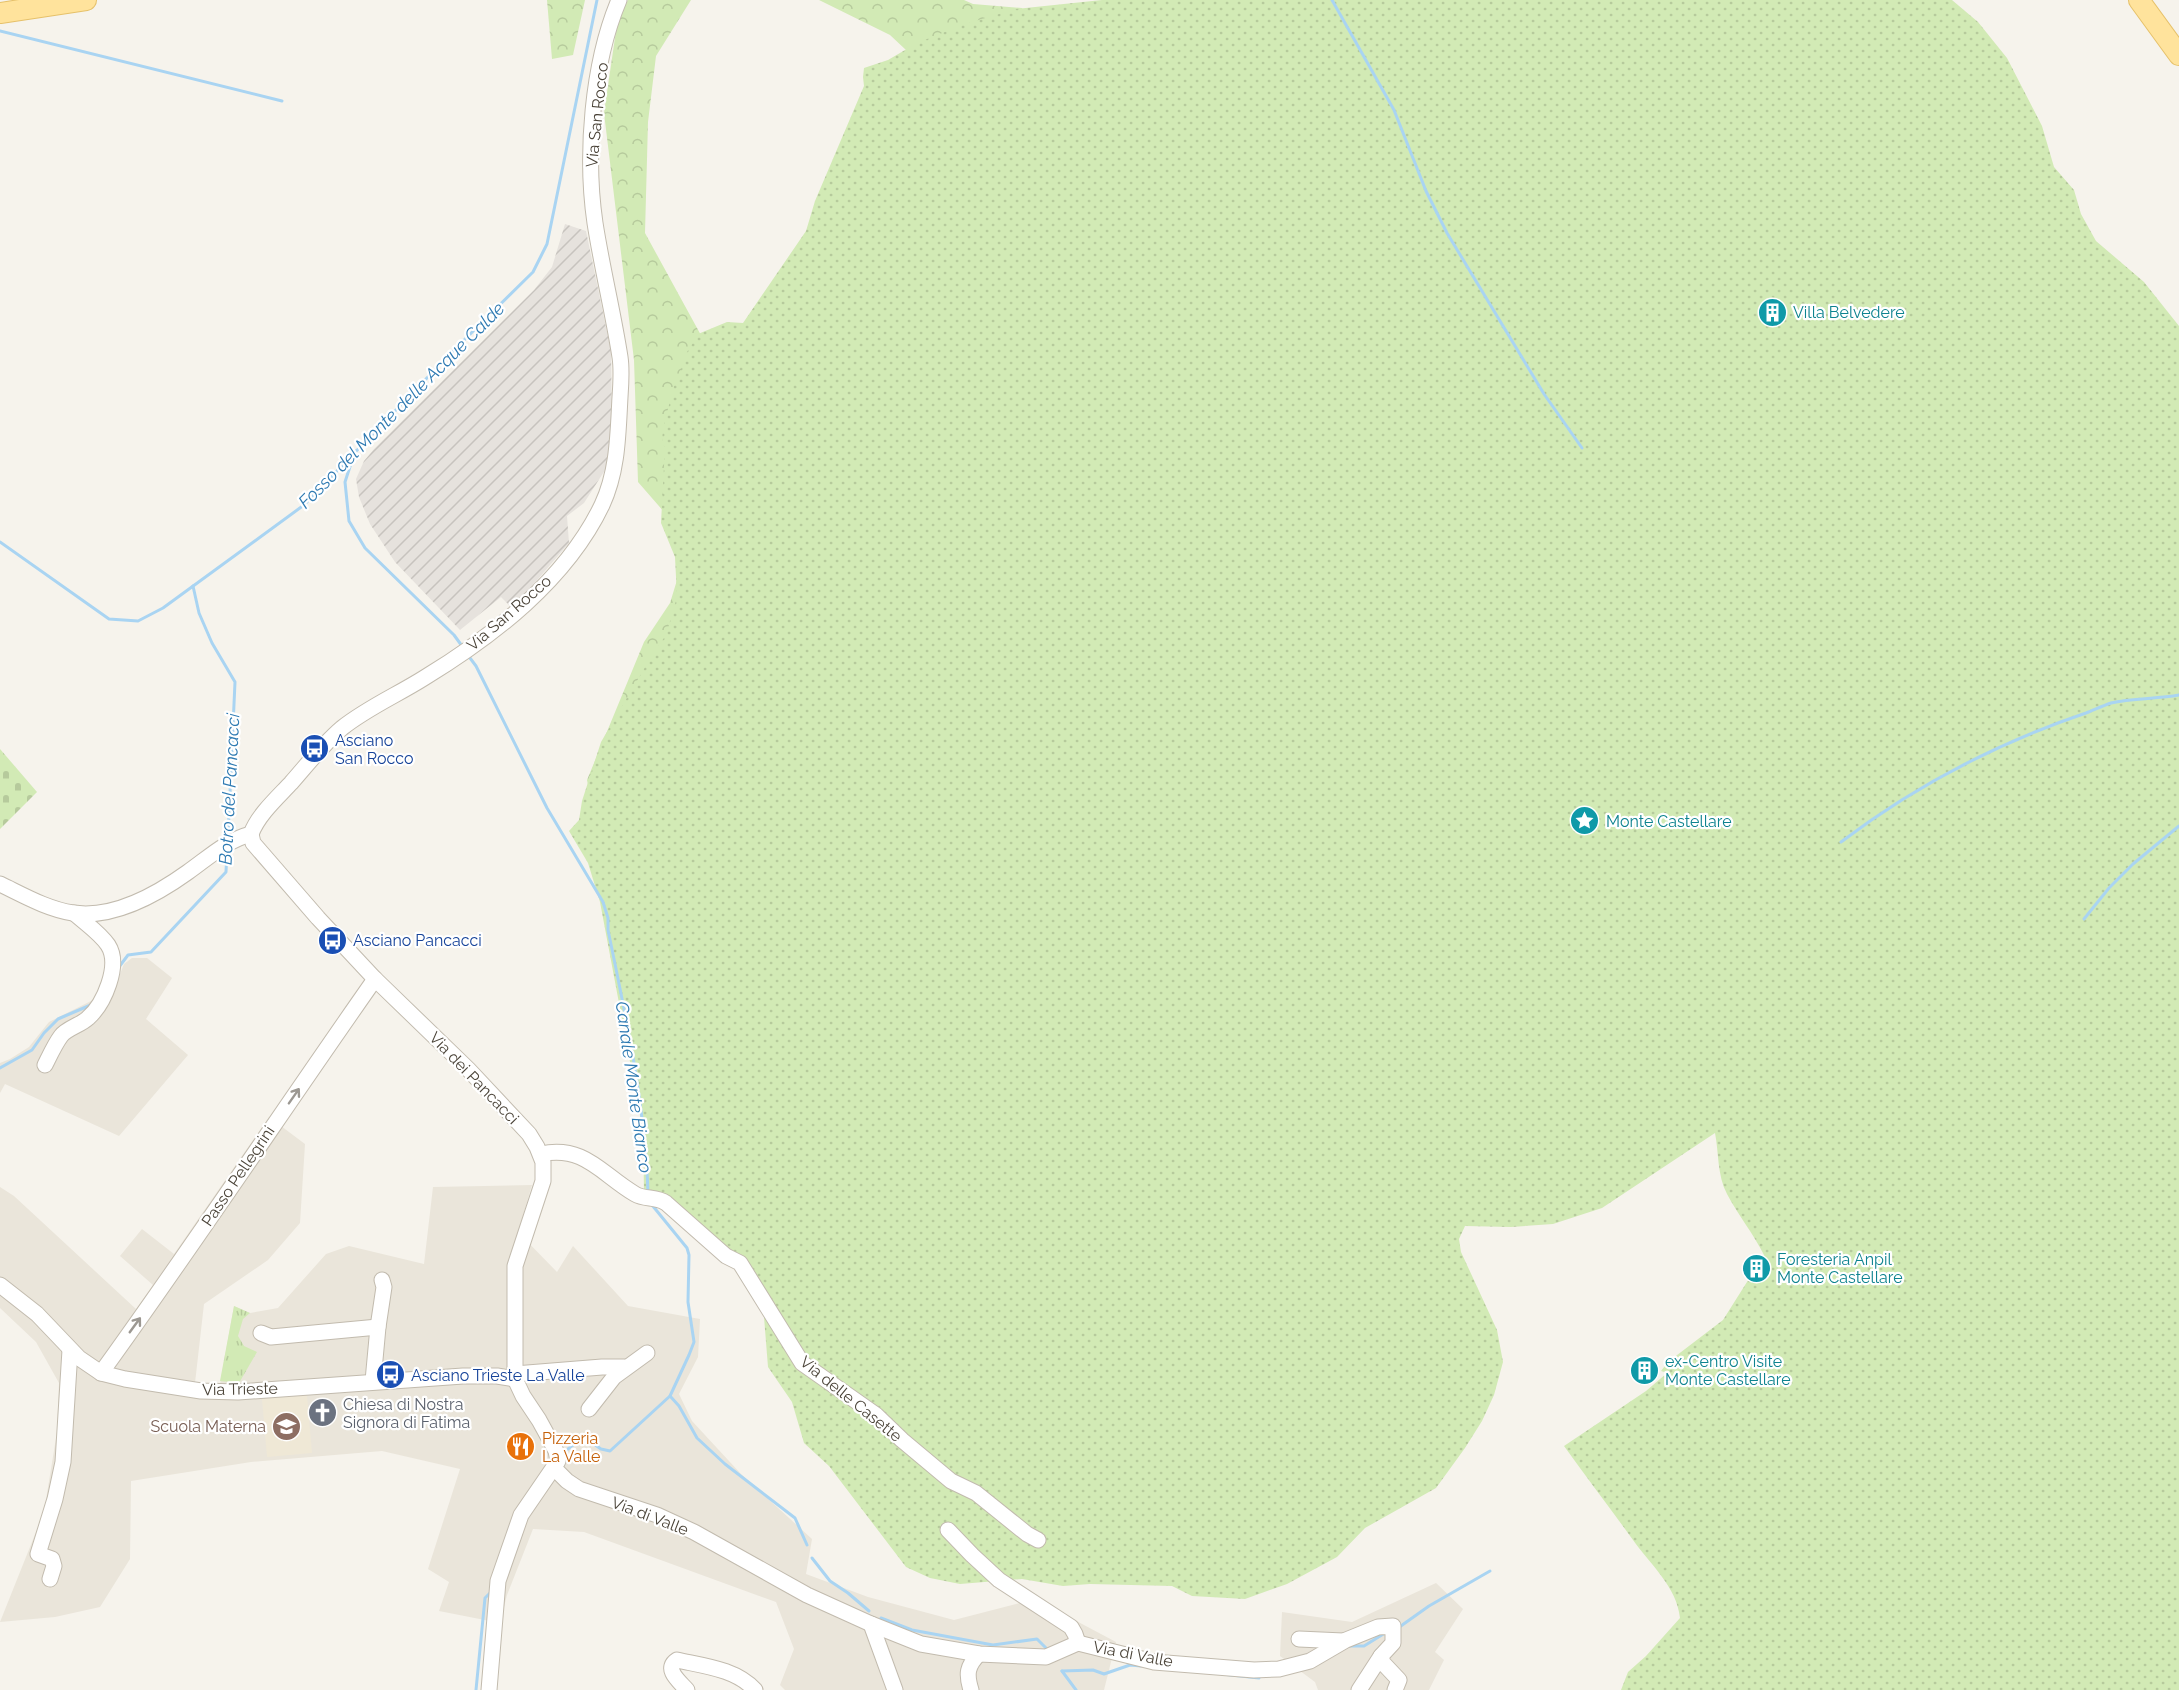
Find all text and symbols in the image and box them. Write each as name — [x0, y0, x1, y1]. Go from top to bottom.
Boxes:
street label: Via San Rocco — [582, 61, 612, 169]
building icon: Villa Belvedere — [1756, 296, 1788, 328]
water label: Fosso del Monte delle Acque Calde — [294, 297, 509, 512]
place label: Villa Belvedere — [1793, 303, 1905, 322]
street label: Via San Rocco — [463, 571, 555, 655]
water label: Botro del Pancacci — [215, 712, 244, 865]
place label: Asciano San Rocco — [335, 731, 413, 768]
bus stop icon: Asciano San Rocco — [298, 733, 330, 765]
place icon: Monte Castellare — [1569, 805, 1601, 837]
place label: Monte Castellare — [1606, 812, 1732, 831]
bus stop icon: Asciano Pancacci — [316, 924, 348, 956]
place label: Asciano Pancacci — [353, 931, 482, 950]
water label: Canale Monte Bianco — [612, 1000, 656, 1174]
street label: Via dei Pancacci — [425, 1028, 523, 1128]
one-way arrow — [288, 1088, 300, 1104]
street label: Passo Pellegrini — [197, 1122, 279, 1230]
place label: Foresteria Anpil Monte Castellare — [1777, 1250, 1903, 1287]
building icon: Foresteria Anpil Monte Castellare — [1740, 1252, 1772, 1284]
one-way arrow — [129, 1318, 142, 1334]
street label: Via delle Casette — [796, 1352, 906, 1446]
place label: ex-Centro Visite Monte Castellare — [1665, 1352, 1791, 1389]
building icon: ex-Centro Visite Monte Castellare — [1628, 1354, 1660, 1386]
bus stop icon: Asciano Trieste La Valle — [374, 1359, 406, 1391]
place label: Asciano Trieste La Valle — [411, 1366, 585, 1385]
street label: Via Trieste — [202, 1379, 278, 1399]
place label: Chiesa di Nostra Signora di Fatima — [343, 1395, 470, 1432]
church icon: Chiesa di Nostra Signora di Fatima — [306, 1397, 338, 1429]
school or university icon: Scuola Materna — [271, 1410, 303, 1442]
place label: Scuola Materna — [150, 1417, 266, 1436]
place label: Pizzeria La Valle — [542, 1429, 600, 1466]
restaurant icon: Pizzeria La Valle — [505, 1431, 537, 1463]
street label: Via di Valle — [609, 1493, 691, 1539]
street label: Via di Valle — [1091, 1637, 1175, 1671]

